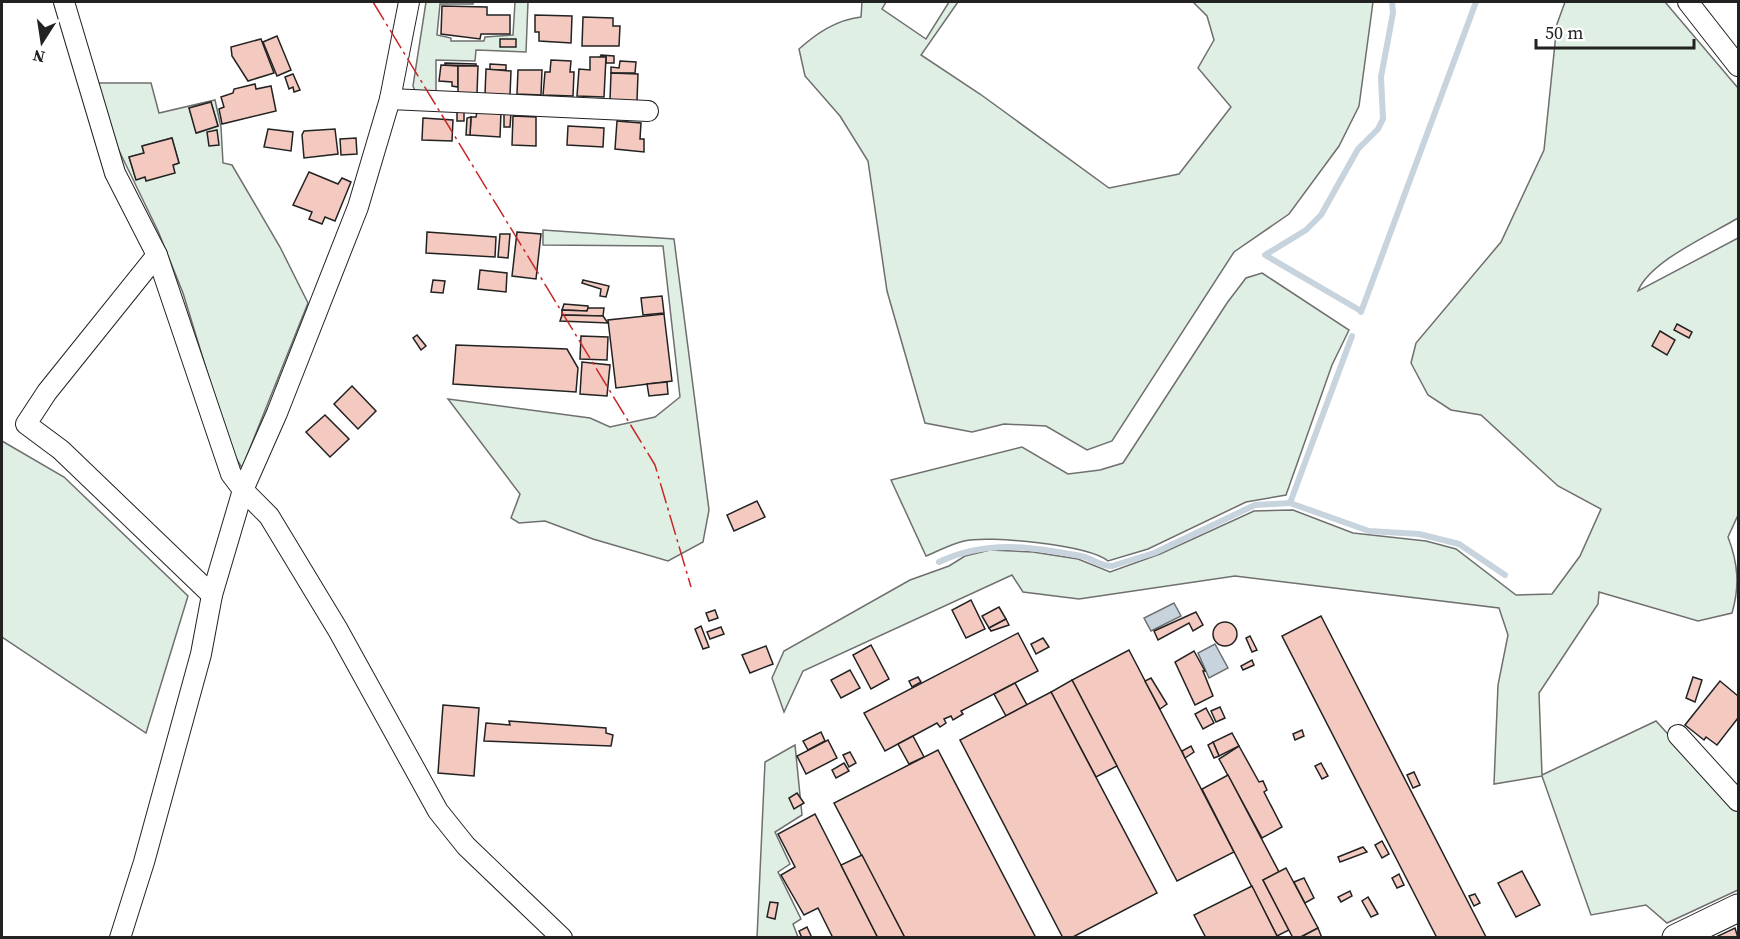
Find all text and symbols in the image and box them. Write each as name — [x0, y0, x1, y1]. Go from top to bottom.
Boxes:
north arrow — [12, 12, 72, 72]
scale bar — [1536, 12, 1694, 50]
text: 50 m — [1545, 20, 1583, 45]
text: N — [31, 45, 47, 69]

